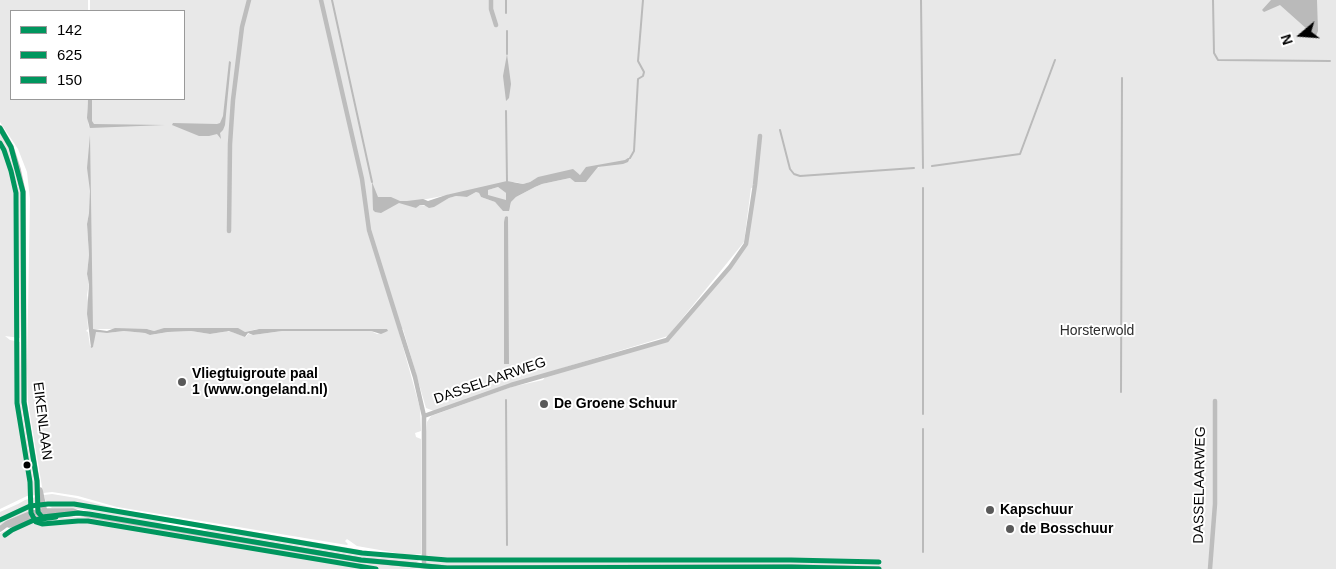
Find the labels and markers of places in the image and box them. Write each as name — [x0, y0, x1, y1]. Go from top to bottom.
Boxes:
place label: Vliegtuigroute paal 1 (www.ongeland.nl) — [192, 366, 328, 398]
marker: Vliegtuigroute paal 1 (www.ongeland.nl) — [176, 376, 188, 388]
place label: De Groene Schuur — [554, 396, 677, 412]
marker: De Groene Schuur — [538, 398, 550, 410]
unlabelled marker — [22, 460, 32, 470]
place label: Kapschuur — [1000, 502, 1073, 518]
marker: Kapschuur — [984, 504, 996, 516]
place label: de Bosschuur — [1020, 521, 1113, 537]
marker: de Bosschuur — [1004, 523, 1016, 535]

